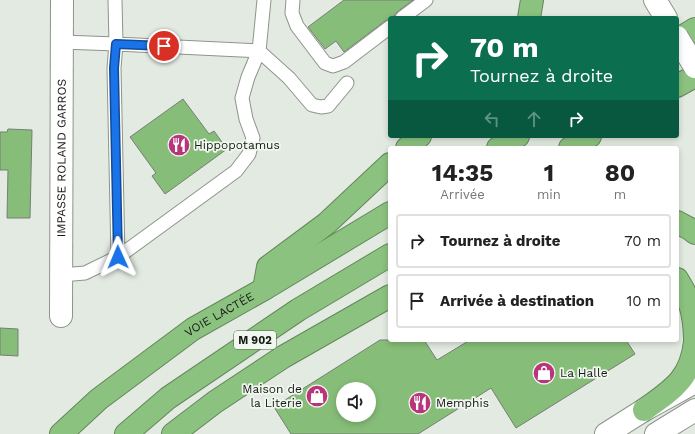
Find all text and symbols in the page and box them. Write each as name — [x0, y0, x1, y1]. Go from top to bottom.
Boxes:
pin — [147, 29, 181, 63]
text: 70 m — [470, 31, 539, 64]
icon: right — [404, 32, 456, 84]
icon: arrive — [153, 35, 175, 57]
text: Tournez à droite — [470, 65, 613, 86]
street label: IMPASSE ROLAND GARROS — [54, 79, 69, 237]
icon: left — [481, 108, 503, 130]
icon: ahead — [523, 108, 545, 130]
icon: right — [565, 108, 587, 130]
restaurant icon: Hippopotamus — [166, 132, 192, 158]
place label: Hippopotamus — [194, 138, 280, 152]
text: 14:35 — [432, 159, 493, 187]
text: 1 — [544, 159, 554, 187]
text: 80 — [605, 159, 635, 187]
text: Arrivée — [440, 187, 485, 202]
text: min — [537, 187, 561, 202]
text: m — [614, 187, 626, 202]
icon: right — [406, 230, 428, 252]
text: Tournez à droite — [440, 232, 560, 250]
text: 70 m — [624, 232, 661, 250]
position arrow — [97, 236, 139, 278]
street label: VOIE LACTÉE — [182, 289, 257, 340]
icon: arrive — [406, 290, 428, 312]
text: Arrivée à destination — [440, 292, 594, 310]
text: 10 m — [626, 292, 661, 310]
road number: M 902 — [234, 331, 276, 349]
shop icon: La Halle — [531, 360, 557, 386]
place label: La Halle — [560, 366, 608, 380]
place label: Maison de la Literie — [242, 382, 302, 410]
map controls — [336, 382, 376, 422]
button: sound — [336, 382, 376, 422]
shop icon: Maison de la Literie — [304, 383, 330, 409]
restaurant icon: Memphis — [407, 390, 433, 416]
place label: Memphis — [436, 396, 489, 410]

